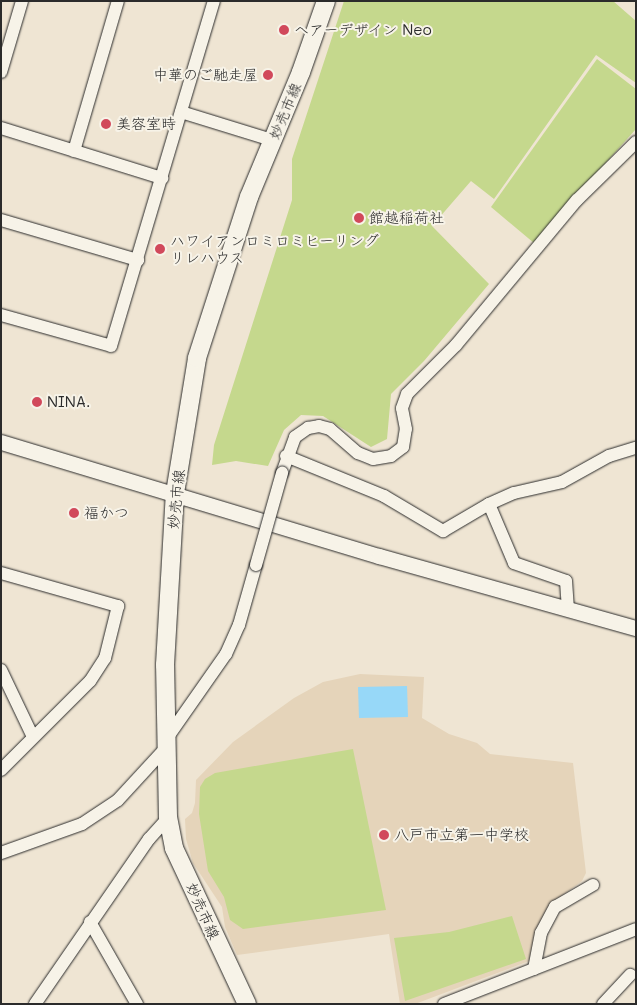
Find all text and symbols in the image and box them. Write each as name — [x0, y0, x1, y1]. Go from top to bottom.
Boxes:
place label: ヘアーデザイン Neo — [294, 21, 432, 39]
marker: ヘアーデザイン Neo — [278, 24, 290, 36]
place label: 中華のご馳走屋 — [153, 66, 258, 84]
marker: 中華のご馳走屋 — [262, 69, 274, 81]
street label: 妙売市線 — [265, 80, 305, 142]
place label: 美容室時 — [116, 115, 176, 133]
marker: 美容室時 — [100, 118, 112, 130]
place label: 館越稲荷社 — [369, 209, 444, 227]
marker: 館越稲荷社 — [353, 212, 365, 224]
place label: ハワイアンロミロミヒーリング リレハウス — [170, 231, 379, 266]
marker: ハワイアンロミロミヒーリング リレハウス — [154, 243, 166, 255]
place label: NINA. — [47, 393, 91, 411]
marker: NINA. — [31, 396, 43, 408]
street label: 妙売市線 — [164, 468, 188, 530]
place label: 福かつ — [84, 504, 129, 522]
marker: 福かつ — [68, 507, 80, 519]
place label: 八戸市立第一中学校 — [394, 826, 529, 844]
marker: 八戸市立第一中学校 — [378, 829, 390, 841]
street label: 妙売市線 — [183, 880, 223, 942]

